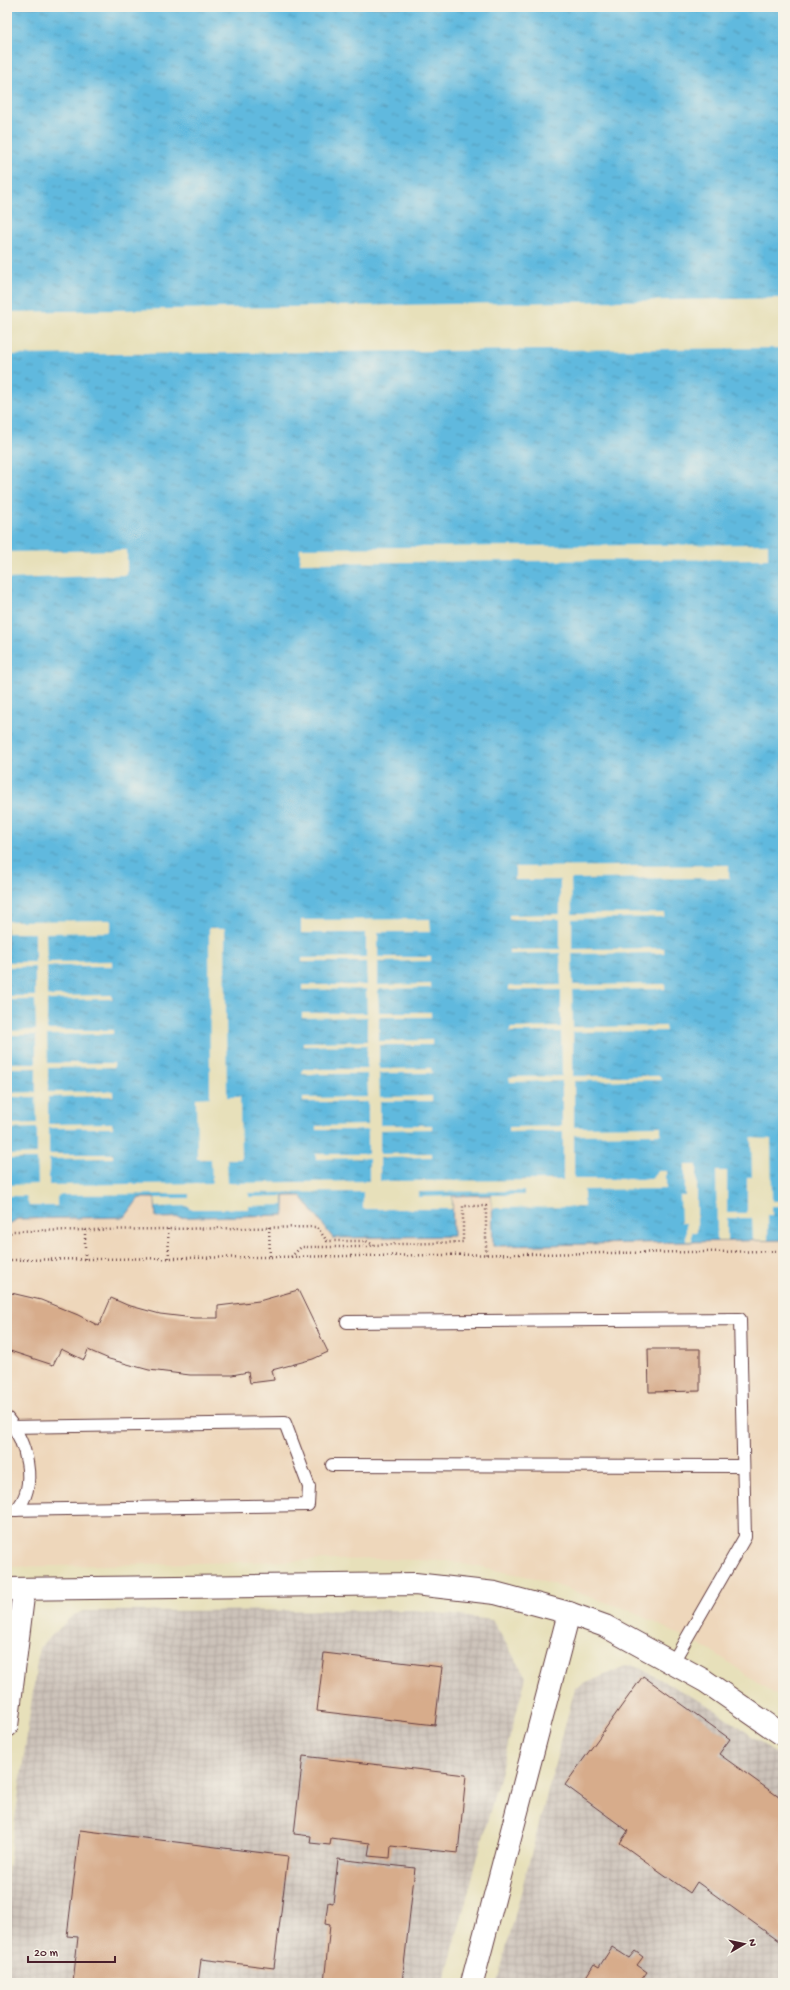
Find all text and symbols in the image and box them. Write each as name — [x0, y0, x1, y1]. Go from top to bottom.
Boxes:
north arrow — [724, 1924, 764, 1964]
scale bar — [28, 1938, 115, 1964]
text: N — [745, 1938, 758, 1947]
text: 20 m — [34, 1947, 59, 1961]

